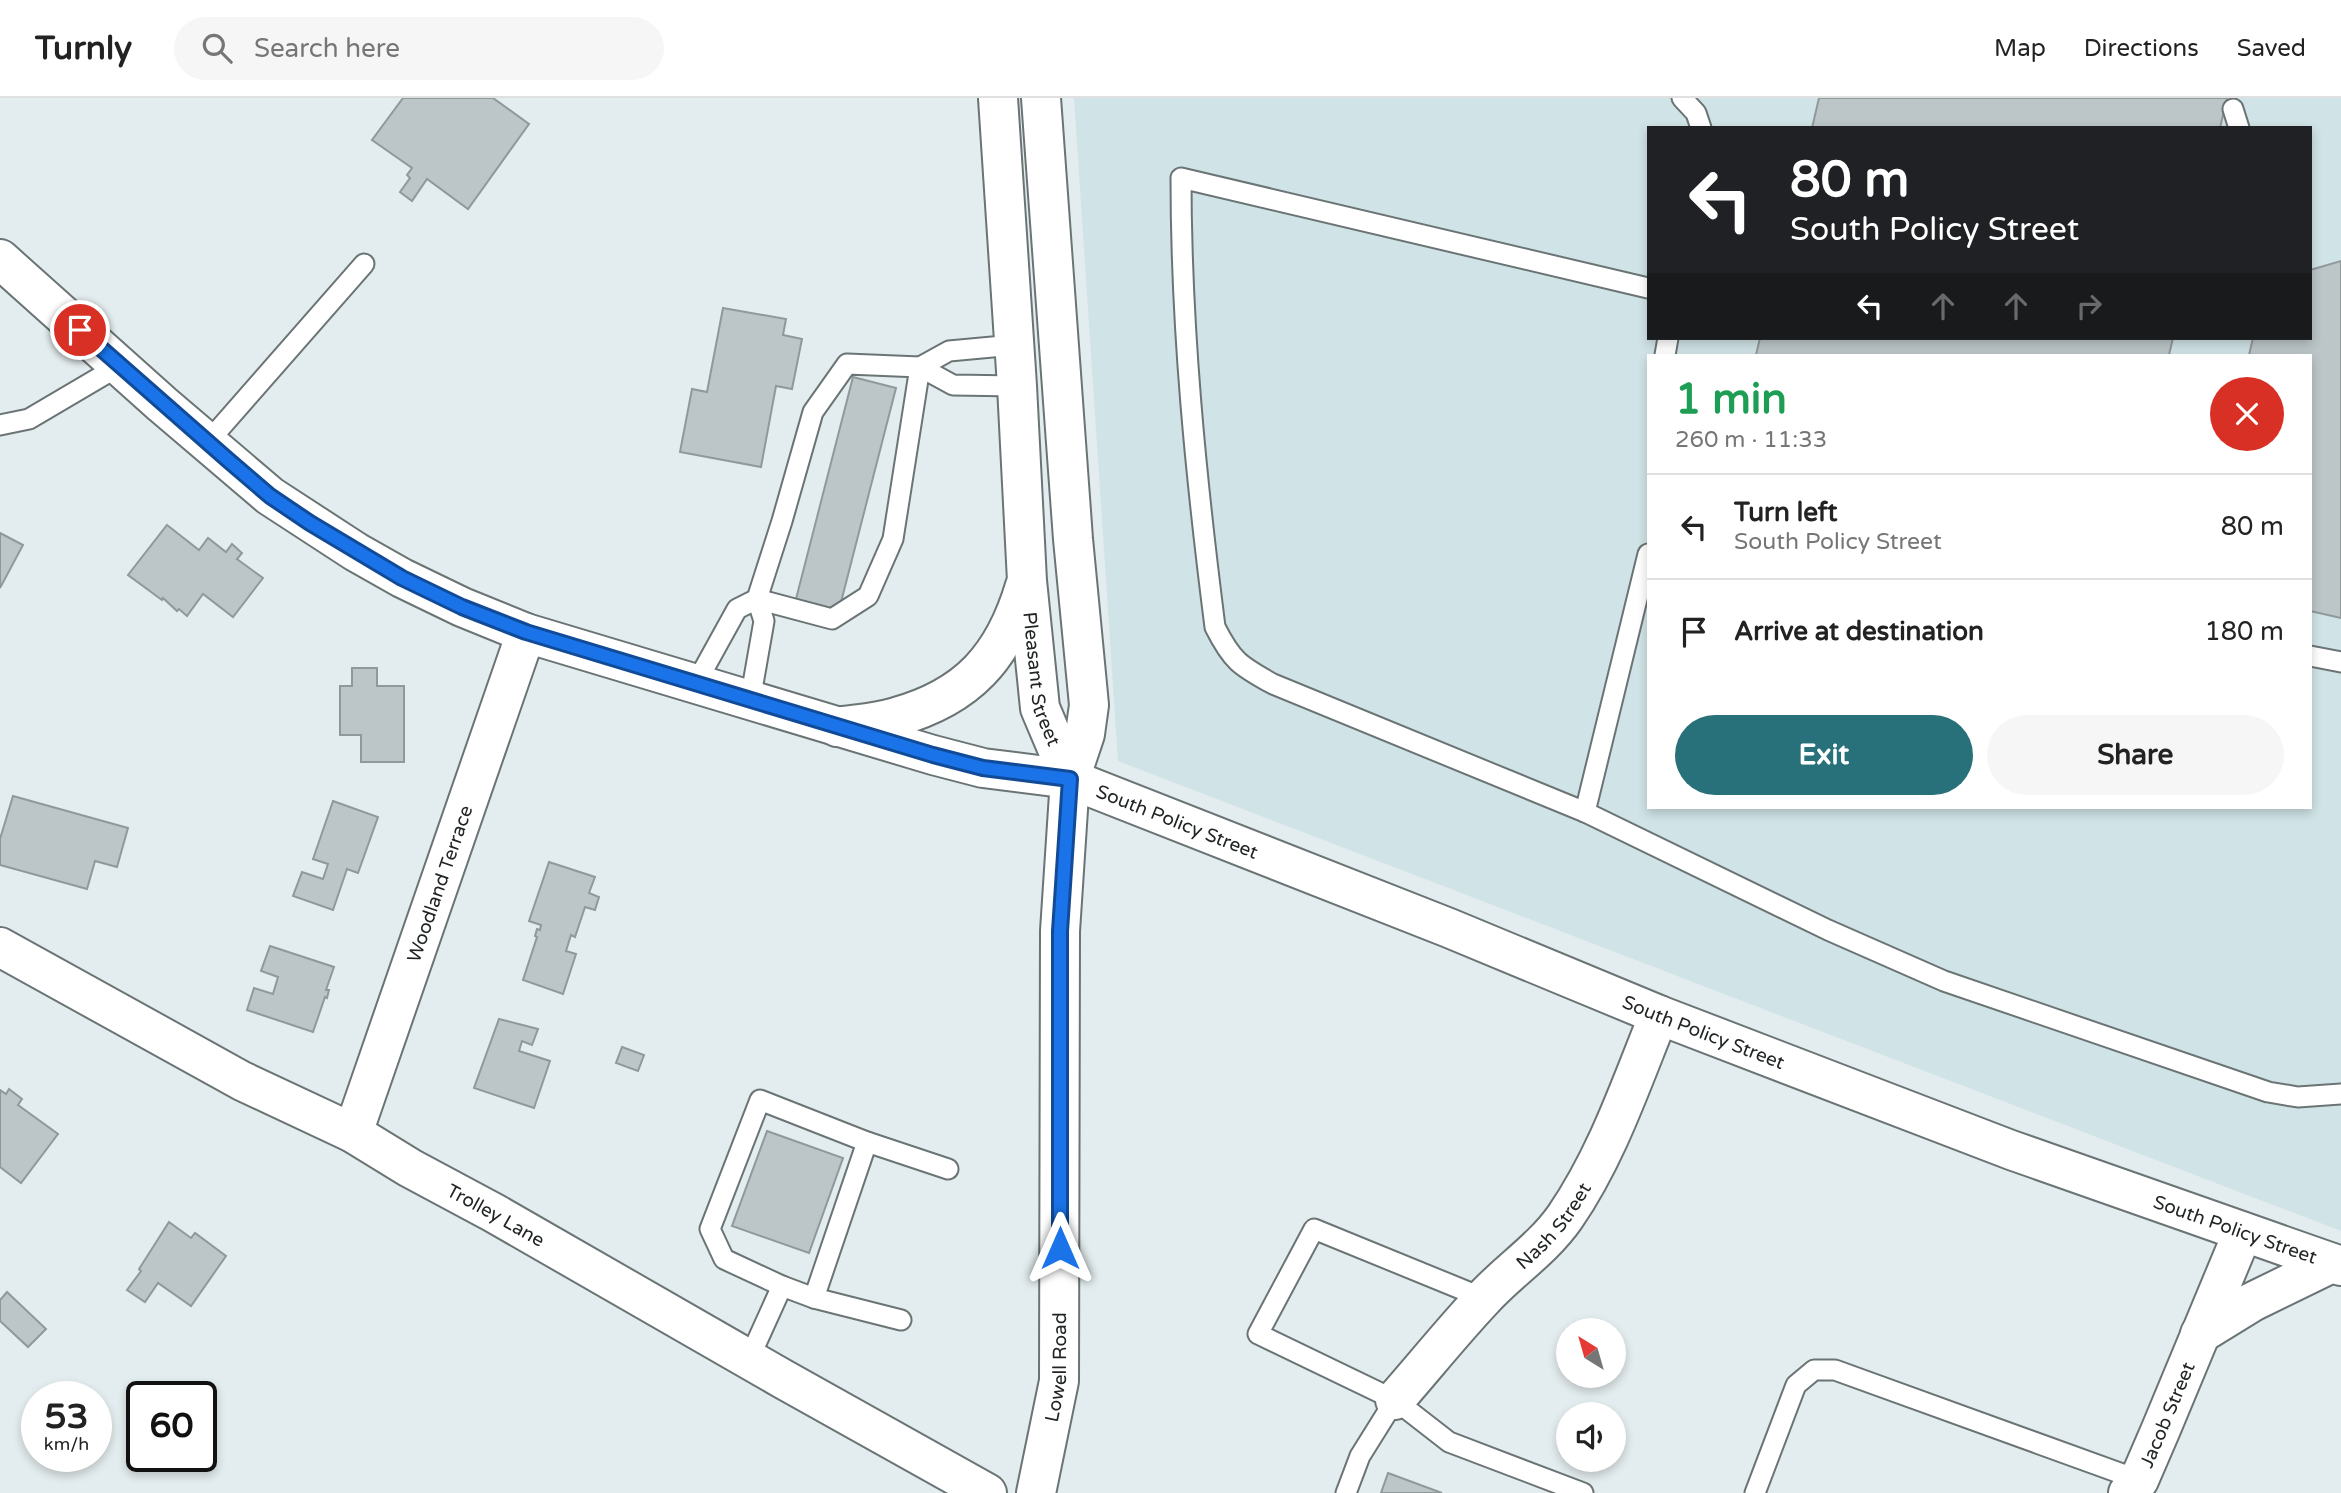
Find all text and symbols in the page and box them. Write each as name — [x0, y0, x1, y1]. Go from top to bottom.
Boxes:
search box — [174, 17, 664, 80]
text: Turnly — [35, 29, 132, 68]
icon: search — [198, 29, 236, 67]
text: Search here — [254, 33, 400, 64]
text: Map — [1994, 34, 2046, 63]
text: Directions — [2084, 34, 2199, 63]
text: Saved — [2237, 34, 2306, 63]
text: 80 m — [1790, 151, 1909, 210]
icon: left — [1675, 154, 1766, 245]
text: South Policy Street — [1790, 211, 2079, 249]
icon: left — [1851, 287, 1889, 325]
icon: ahead — [1924, 287, 1962, 325]
icon: ahead — [1997, 287, 2035, 325]
icon: right — [2070, 287, 2108, 325]
pin — [50, 300, 110, 360]
icon: arrive — [61, 311, 99, 349]
text: 1 min — [1675, 374, 1787, 425]
button: close — [2210, 377, 2284, 451]
text: 260 m · 11:33 — [1675, 426, 1827, 454]
text: Turn left — [1734, 497, 1837, 528]
icon: left — [1675, 508, 1713, 546]
text: 80 m — [2221, 511, 2284, 542]
text: South Policy Street — [1734, 528, 1942, 556]
street label: Pleasant Street — [1018, 611, 1065, 749]
icon: arrive — [1675, 613, 1713, 651]
text: Arrive at destination — [1734, 616, 1984, 647]
text: 180 m — [2204, 616, 2284, 647]
button: Exit — [1675, 715, 1973, 795]
button: Share — [1987, 715, 2284, 795]
street label: South Policy Street — [1093, 780, 1261, 864]
street label: Woodland Terrace — [403, 802, 478, 965]
street label: South Policy Street — [1619, 991, 1787, 1074]
street label: Nash Street — [1512, 1179, 1596, 1274]
street label: Trolley Lane — [443, 1180, 548, 1252]
street label: South Policy Street — [2150, 1191, 2320, 1269]
position arrow — [1023, 1211, 1097, 1285]
street label: Lowell Road — [1041, 1312, 1071, 1424]
north arrow — [1556, 1318, 1626, 1388]
map controls — [1556, 1318, 1626, 1472]
street label: Jacob Street — [2136, 1359, 2200, 1471]
speed limit sign: 60 — [126, 1381, 217, 1472]
text: 53 — [45, 1396, 88, 1438]
button: sound — [1556, 1402, 1626, 1472]
text: km/h — [44, 1433, 89, 1455]

